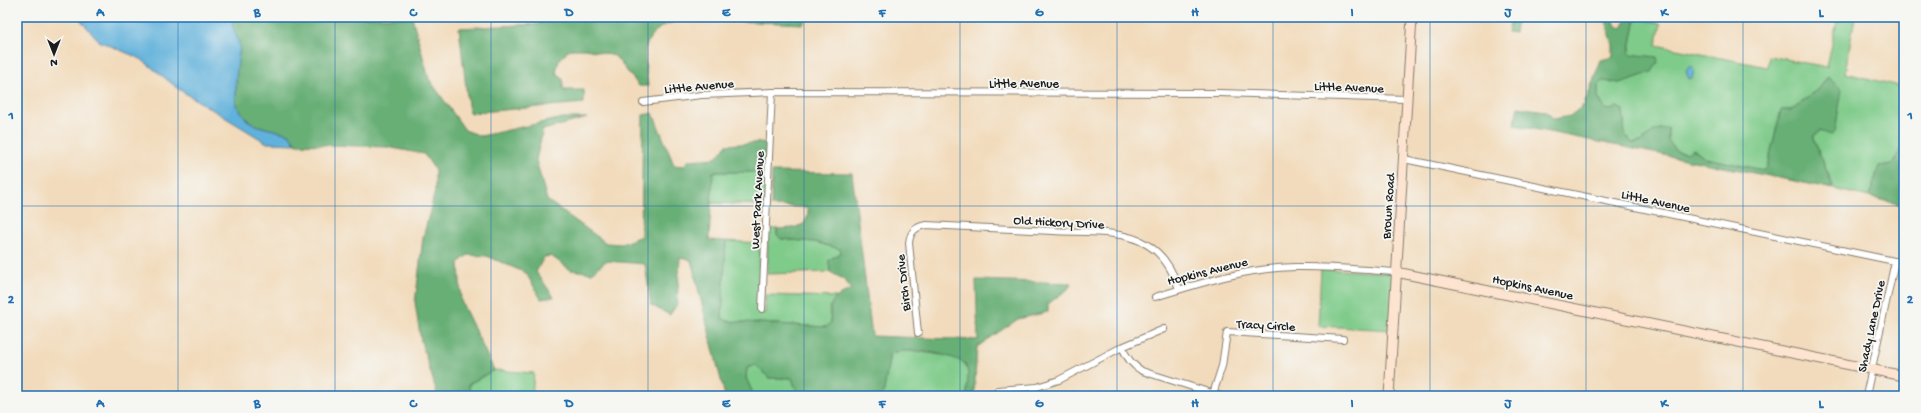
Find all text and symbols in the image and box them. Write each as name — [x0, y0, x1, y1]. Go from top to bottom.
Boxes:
text: A — [95, 6, 105, 21]
text: B — [253, 6, 262, 21]
text: C — [408, 6, 418, 21]
text: D — [564, 6, 574, 21]
text: E — [722, 6, 731, 21]
text: F — [878, 6, 887, 21]
text: G — [1035, 6, 1044, 21]
text: H — [1191, 6, 1199, 21]
text: I — [1350, 6, 1354, 21]
text: J — [1504, 6, 1513, 21]
text: K — [1659, 6, 1669, 21]
text: L — [1819, 6, 1825, 21]
north arrow — [34, 34, 74, 74]
text: N — [50, 56, 58, 68]
street label: Little Avenue — [664, 77, 735, 98]
street label: Little Avenue — [989, 77, 1059, 92]
street label: Little Avenue — [1314, 80, 1384, 97]
text: 1 — [7, 109, 14, 124]
text: 1 — [1906, 109, 1913, 124]
street label: West Park Avenue — [748, 151, 769, 249]
street label: Brown Road — [1380, 171, 1399, 240]
street label: Little Avenue — [1620, 188, 1692, 217]
street label: Old Hickory Drive — [1013, 214, 1105, 233]
street label: Birch Drive — [894, 253, 915, 313]
street label: Hopkins Avenue — [1166, 255, 1250, 290]
street label: Hopkins Avenue — [1491, 273, 1575, 304]
street label: Shady Lane Drive — [1855, 279, 1890, 374]
text: 2 — [8, 293, 15, 308]
text: 2 — [1907, 293, 1914, 308]
street label: Tracy Circle — [1235, 317, 1296, 336]
text: A — [95, 397, 105, 412]
text: B — [253, 397, 262, 412]
text: C — [408, 397, 418, 412]
text: D — [564, 397, 574, 412]
text: E — [722, 397, 731, 412]
text: F — [878, 397, 887, 412]
text: G — [1035, 397, 1044, 412]
text: H — [1191, 397, 1199, 412]
text: I — [1350, 397, 1354, 412]
text: J — [1504, 397, 1513, 412]
text: K — [1659, 397, 1669, 412]
text: L — [1819, 397, 1825, 412]

